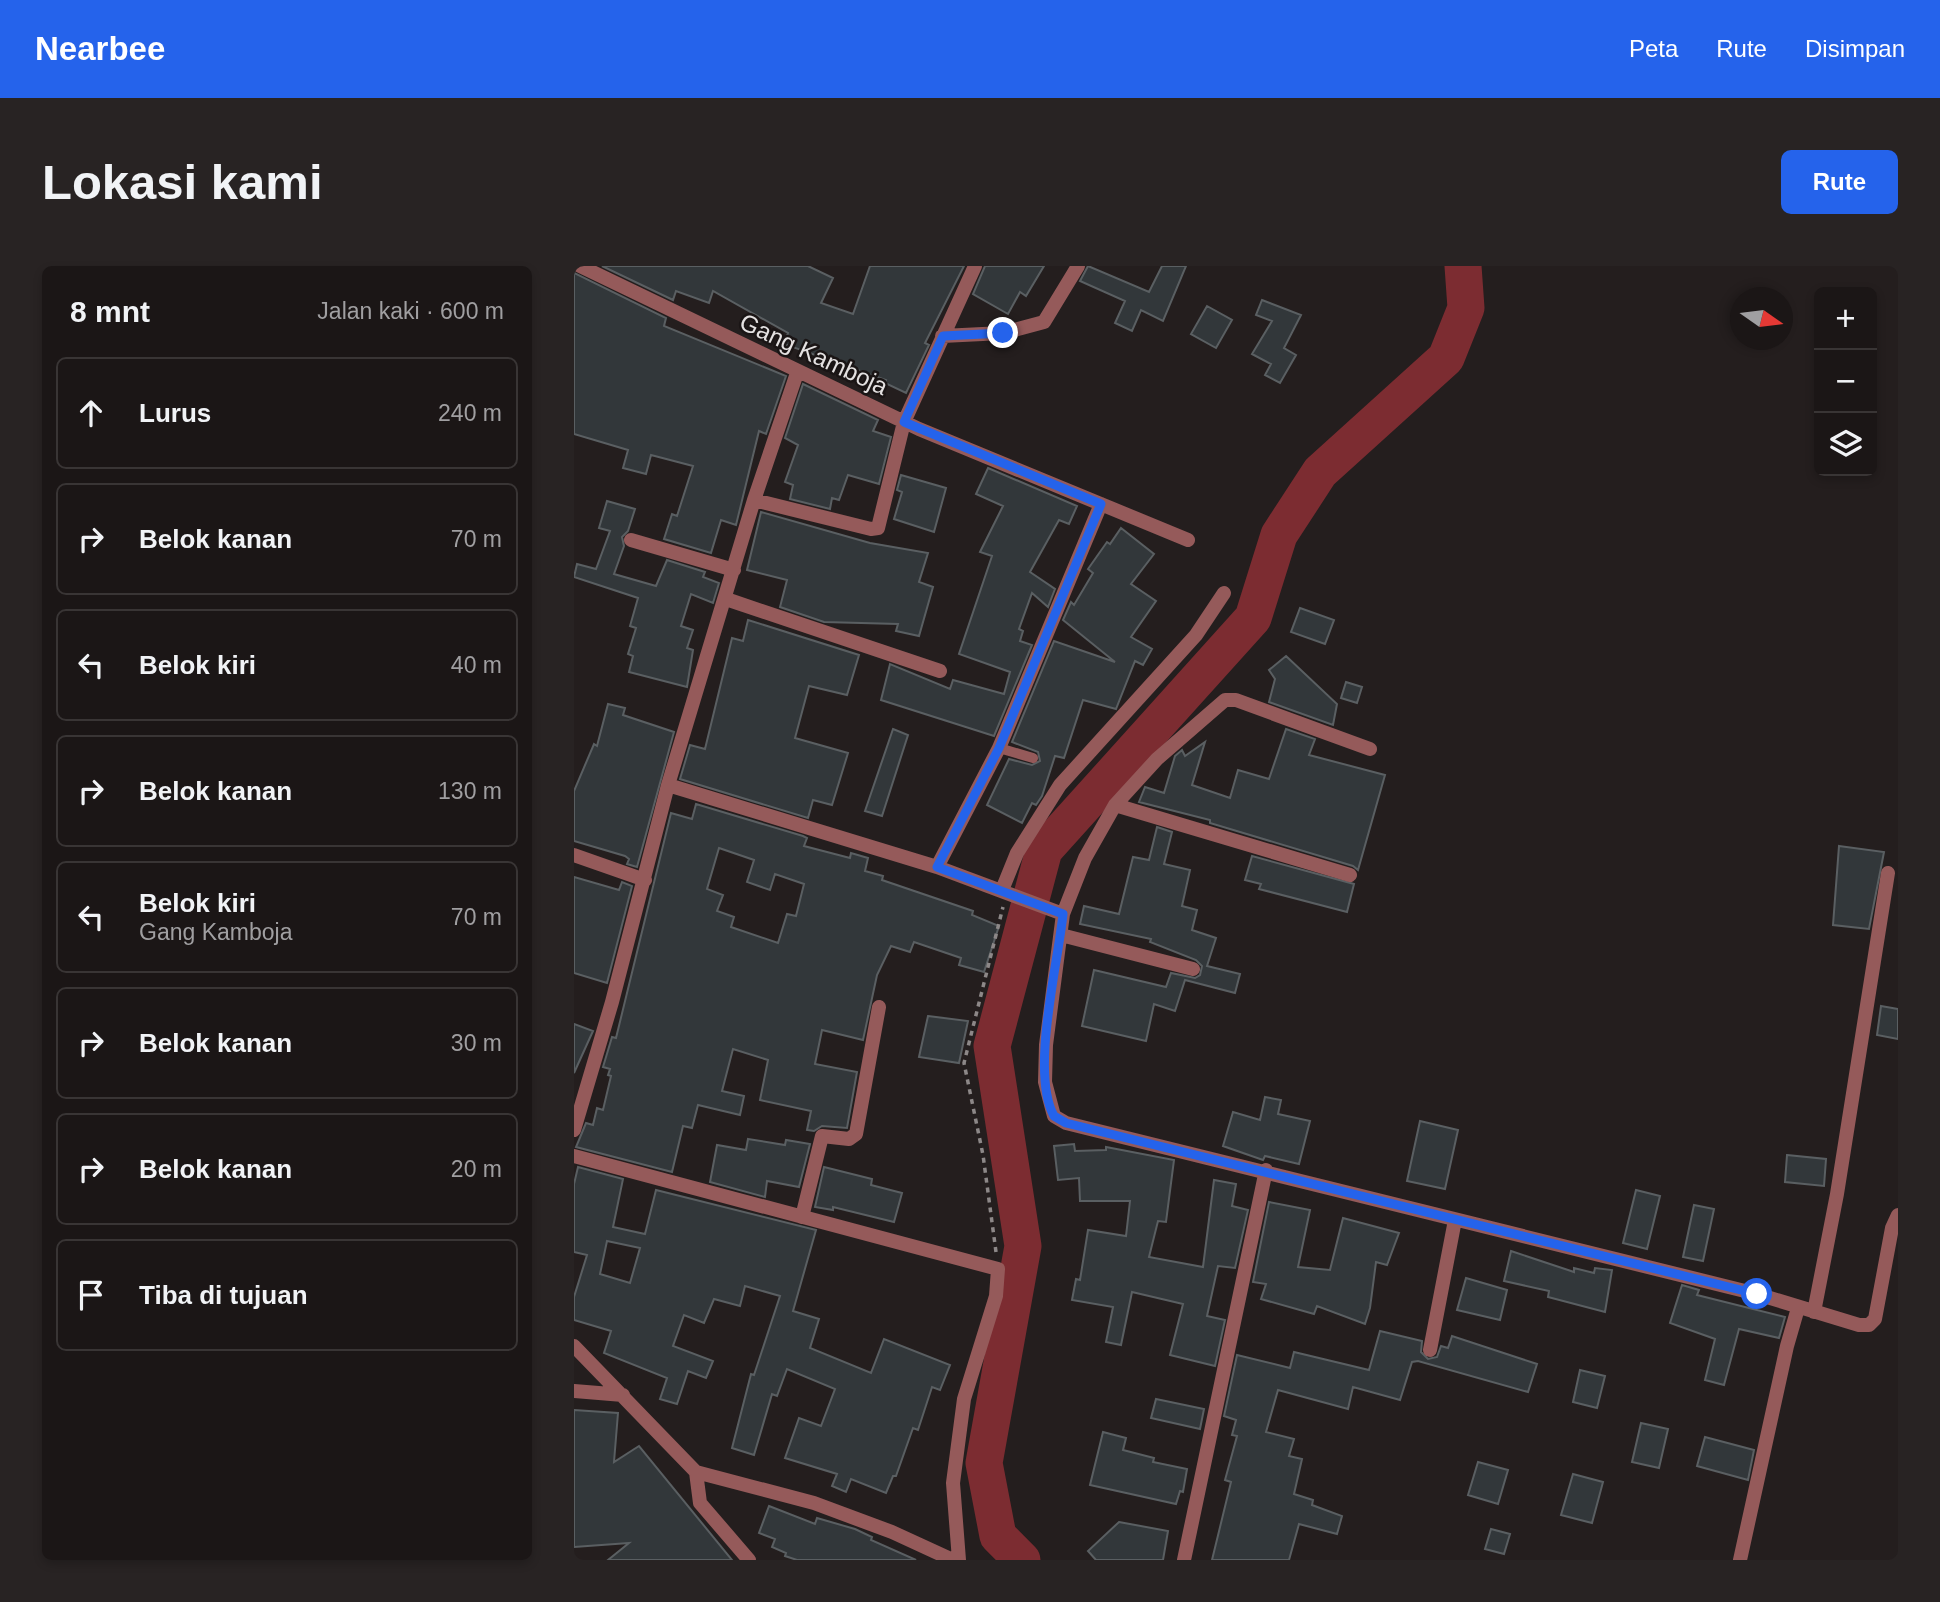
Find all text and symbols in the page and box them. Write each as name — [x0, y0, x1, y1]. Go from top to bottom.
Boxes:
text: Nearbee — [35, 30, 165, 67]
text: Peta — [1629, 35, 1678, 62]
text: Rute — [1716, 35, 1767, 62]
text: Disimpan — [1805, 35, 1905, 62]
button: Rute — [1781, 150, 1898, 214]
text: Lokasi kami — [42, 155, 323, 209]
north arrow — [1730, 287, 1793, 350]
map controls — [1814, 287, 1877, 476]
button: + — [1814, 287, 1877, 350]
text: 8 mnt — [70, 295, 150, 328]
text: Jalan kaki · 600 m — [317, 298, 504, 324]
street label: Gang Kamboja — [736, 308, 893, 400]
route end — [987, 317, 1018, 348]
button: − — [1814, 350, 1877, 413]
icon: ahead — [72, 394, 110, 432]
text: Lurus — [139, 398, 211, 428]
text: 240 m — [438, 400, 502, 426]
button: layers — [1814, 413, 1877, 476]
icon: right — [72, 520, 110, 558]
text: Belok kanan — [139, 524, 292, 554]
text: 70 m — [451, 526, 502, 552]
icon: left — [72, 646, 110, 684]
text: Belok kiri — [139, 650, 256, 680]
text: 40 m — [451, 652, 502, 678]
icon: right — [72, 772, 110, 810]
text: Belok kanan — [139, 776, 292, 806]
text: 130 m — [438, 778, 502, 804]
text: Belok kiri — [139, 888, 256, 918]
icon: left — [72, 898, 110, 936]
text: 70 m — [451, 904, 502, 930]
text: Gang Kamboja — [139, 919, 292, 945]
icon: right — [72, 1024, 110, 1062]
text: Belok kanan — [139, 1028, 292, 1058]
text: 30 m — [451, 1030, 502, 1056]
icon: right — [72, 1150, 110, 1188]
text: Belok kanan — [139, 1154, 292, 1184]
text: 20 m — [451, 1156, 502, 1182]
icon: arrive — [72, 1276, 110, 1314]
route start — [1741, 1278, 1772, 1309]
text: Tiba di tujuan — [139, 1280, 308, 1310]

